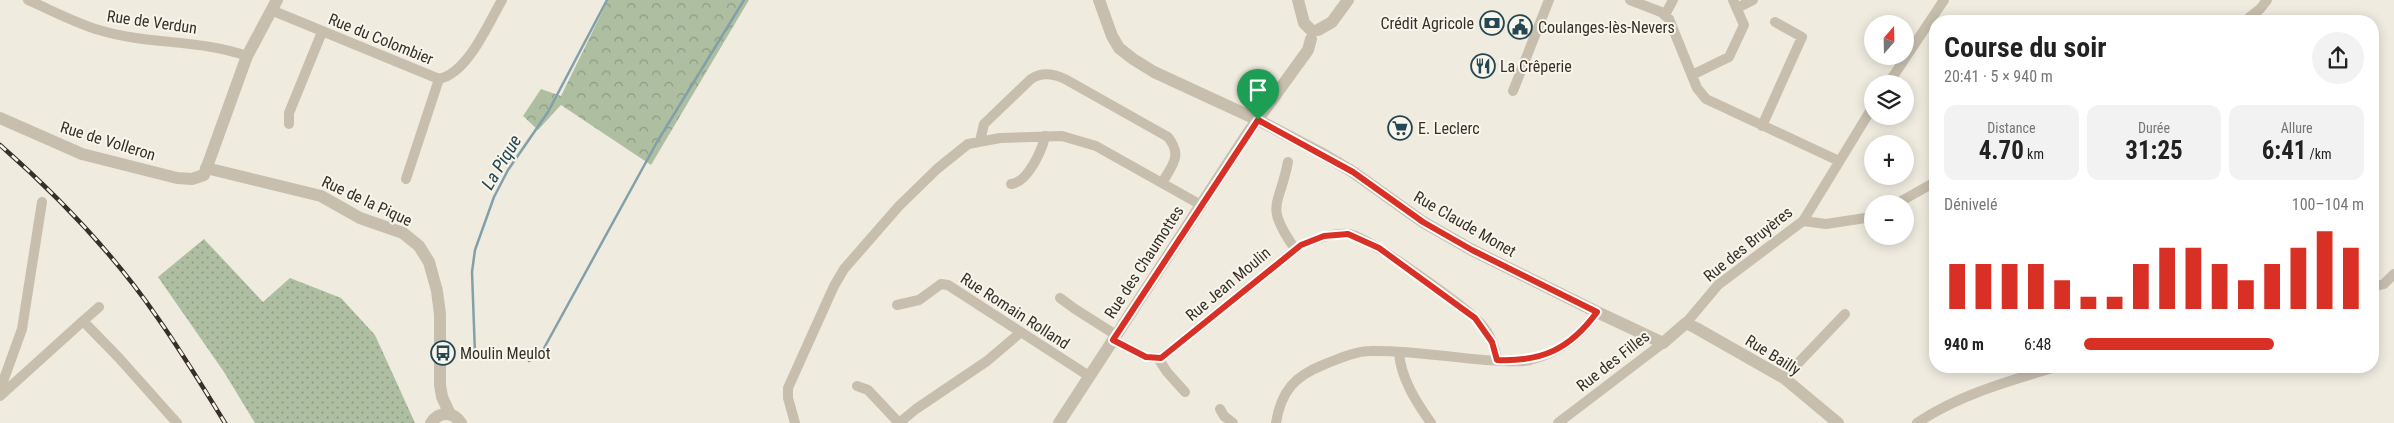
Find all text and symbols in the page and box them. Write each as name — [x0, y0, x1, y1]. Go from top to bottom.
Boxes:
street label: Rue de Verdun — [106, 6, 198, 38]
street label: Rue du Colombier — [326, 9, 436, 69]
bank icon: Crédit Agricole — [1479, 10, 1505, 36]
place label: Crédit Agricole — [1380, 14, 1474, 33]
public building icon: Coulanges-lès-Nevers — [1507, 14, 1533, 40]
north arrow — [1864, 15, 1914, 65]
map controls — [1864, 15, 1914, 245]
place label: Coulanges-lès-Nevers — [1538, 18, 1675, 37]
text: Course du soir — [1944, 31, 2107, 64]
button: share — [2312, 32, 2364, 84]
restaurant icon: La Crêperie — [1470, 53, 1496, 79]
place label: La Crêperie — [1500, 57, 1572, 76]
text: 20:41 · 5 × 940 m — [1944, 67, 2053, 86]
pin — [1237, 69, 1279, 120]
button: layers — [1864, 75, 1914, 125]
icon: arrive — [1244, 76, 1272, 104]
supermarket icon: E. Leclerc — [1387, 115, 1413, 141]
street label: Rue de Volleron — [58, 118, 158, 164]
place label: E. Leclerc — [1418, 119, 1480, 138]
text: Distance — [1987, 120, 2035, 136]
text: Durée — [2138, 120, 2170, 136]
text: Allure — [2281, 120, 2313, 136]
water label: La Pique — [477, 131, 525, 193]
button: + — [1864, 135, 1914, 185]
text: 4.70 — [1979, 136, 2024, 165]
text: 31:25 — [2125, 136, 2183, 165]
text: 6:41 — [2262, 136, 2306, 165]
text: km — [2024, 146, 2044, 162]
text: /km — [2306, 146, 2332, 162]
street label: Rue de la Pique — [319, 172, 415, 230]
street label: Rue Claude Monet — [1411, 187, 1520, 261]
button: − — [1864, 195, 1914, 245]
text: Dénivelé — [1944, 195, 1997, 214]
text: 100–104 m — [2292, 195, 2364, 214]
street label: Rue des Chaumottes — [1101, 202, 1187, 322]
street label: Rue des Bruyères — [1700, 202, 1796, 286]
street label: Rue Jean Moulin — [1182, 243, 1274, 325]
street label: Rue Romain Rolland — [957, 269, 1073, 353]
street label: Rue des Filles — [1573, 327, 1653, 395]
street label: Rue Bailly — [1742, 331, 1804, 380]
text: 940 m — [1944, 335, 1984, 354]
text: 6:48 — [2024, 335, 2051, 354]
bus stop icon: Moulin Meulot — [430, 340, 456, 366]
place label: Moulin Meulot — [460, 344, 551, 363]

